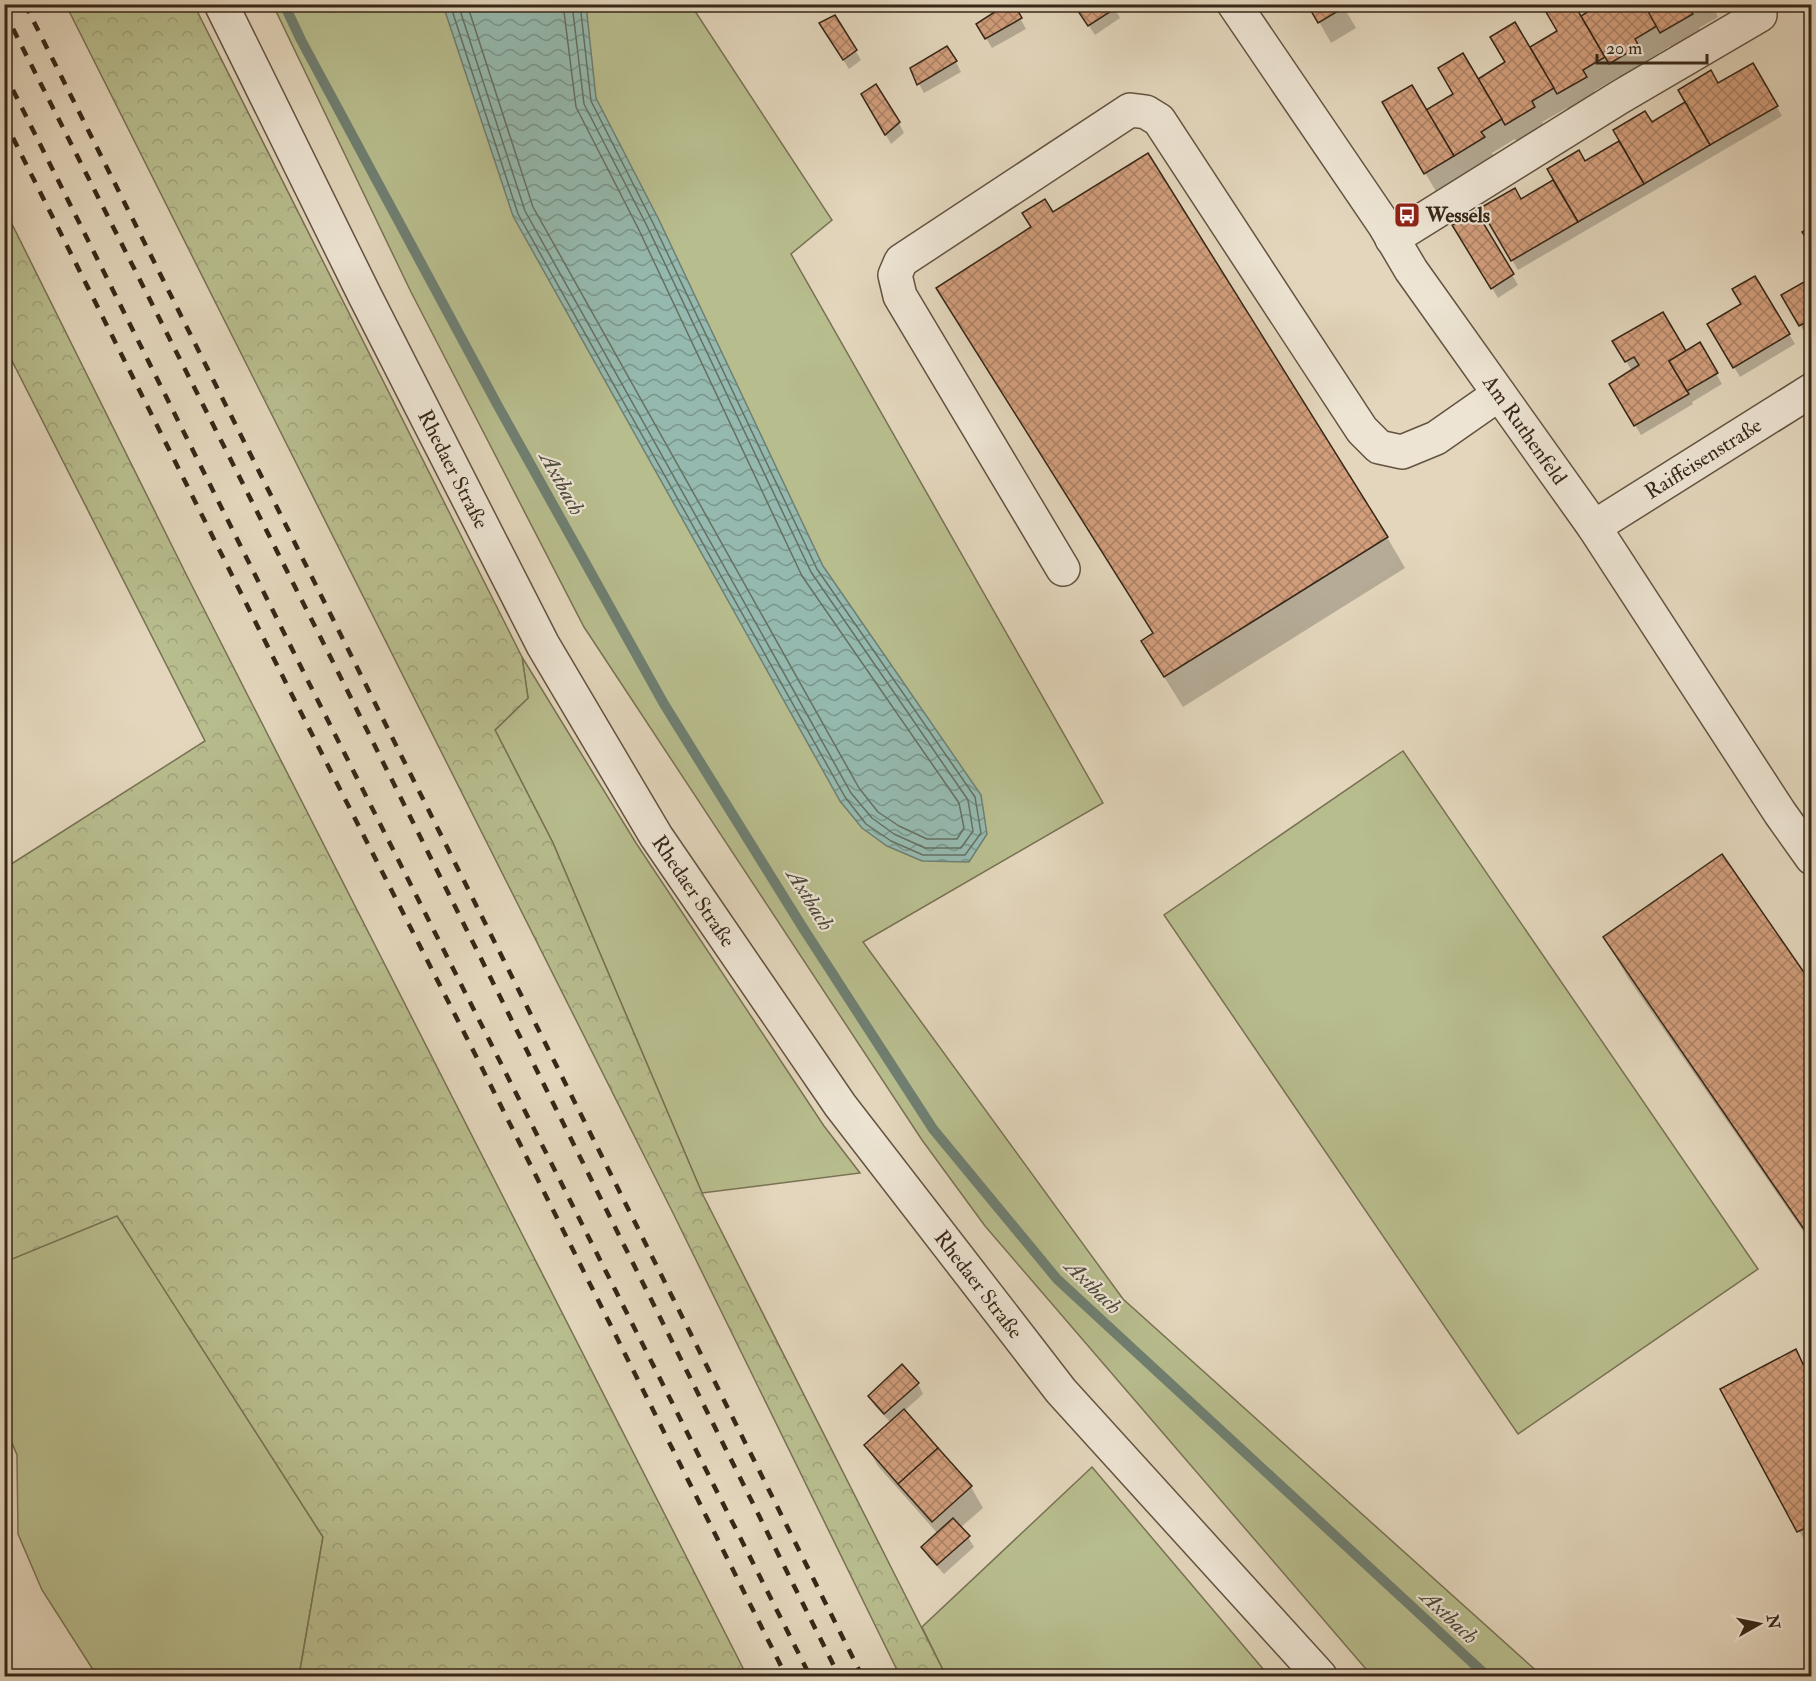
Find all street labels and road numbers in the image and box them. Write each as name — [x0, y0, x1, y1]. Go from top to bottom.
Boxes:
street label: Am Ruthenfeld — [1476, 369, 1573, 491]
street label: Rhedaer Straße — [411, 405, 495, 534]
street label: Raiffeisenstraße — [1640, 412, 1767, 506]
street label: Rhedaer Straße — [645, 830, 741, 953]
street label: Rhedaer Straße — [928, 1225, 1029, 1345]

